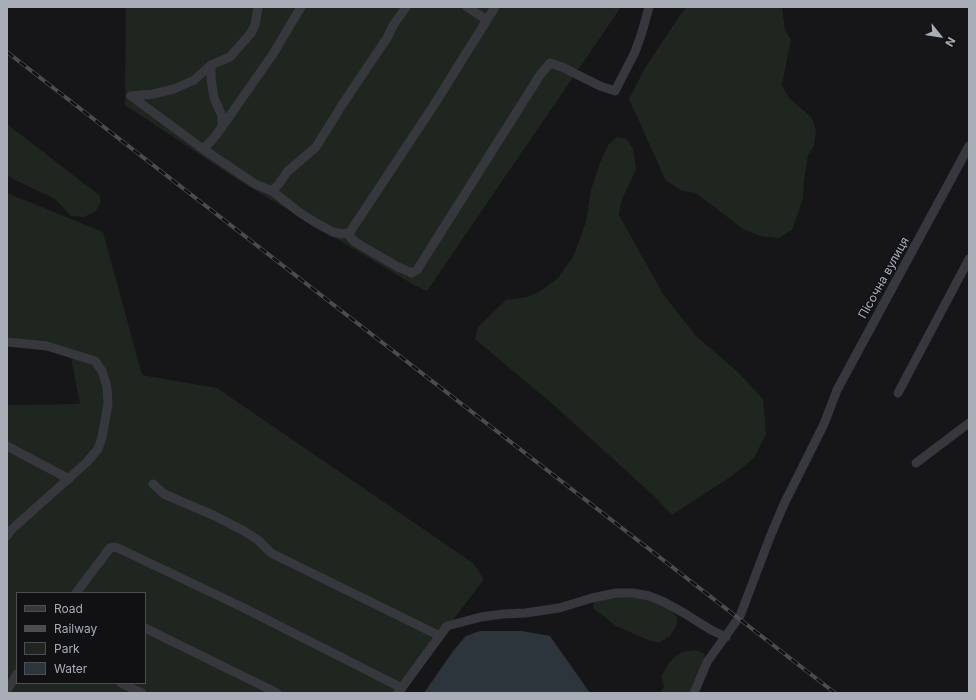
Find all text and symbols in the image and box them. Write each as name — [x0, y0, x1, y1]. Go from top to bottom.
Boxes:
north arrow — [920, 16, 960, 56]
text: N — [942, 35, 959, 49]
street label: Пісочна вулиця — [856, 235, 912, 321]
legend — [16, 592, 146, 684]
text: Road — [54, 601, 83, 616]
text: Railway — [54, 621, 97, 636]
text: Park — [54, 641, 80, 656]
text: Water — [54, 661, 87, 676]

